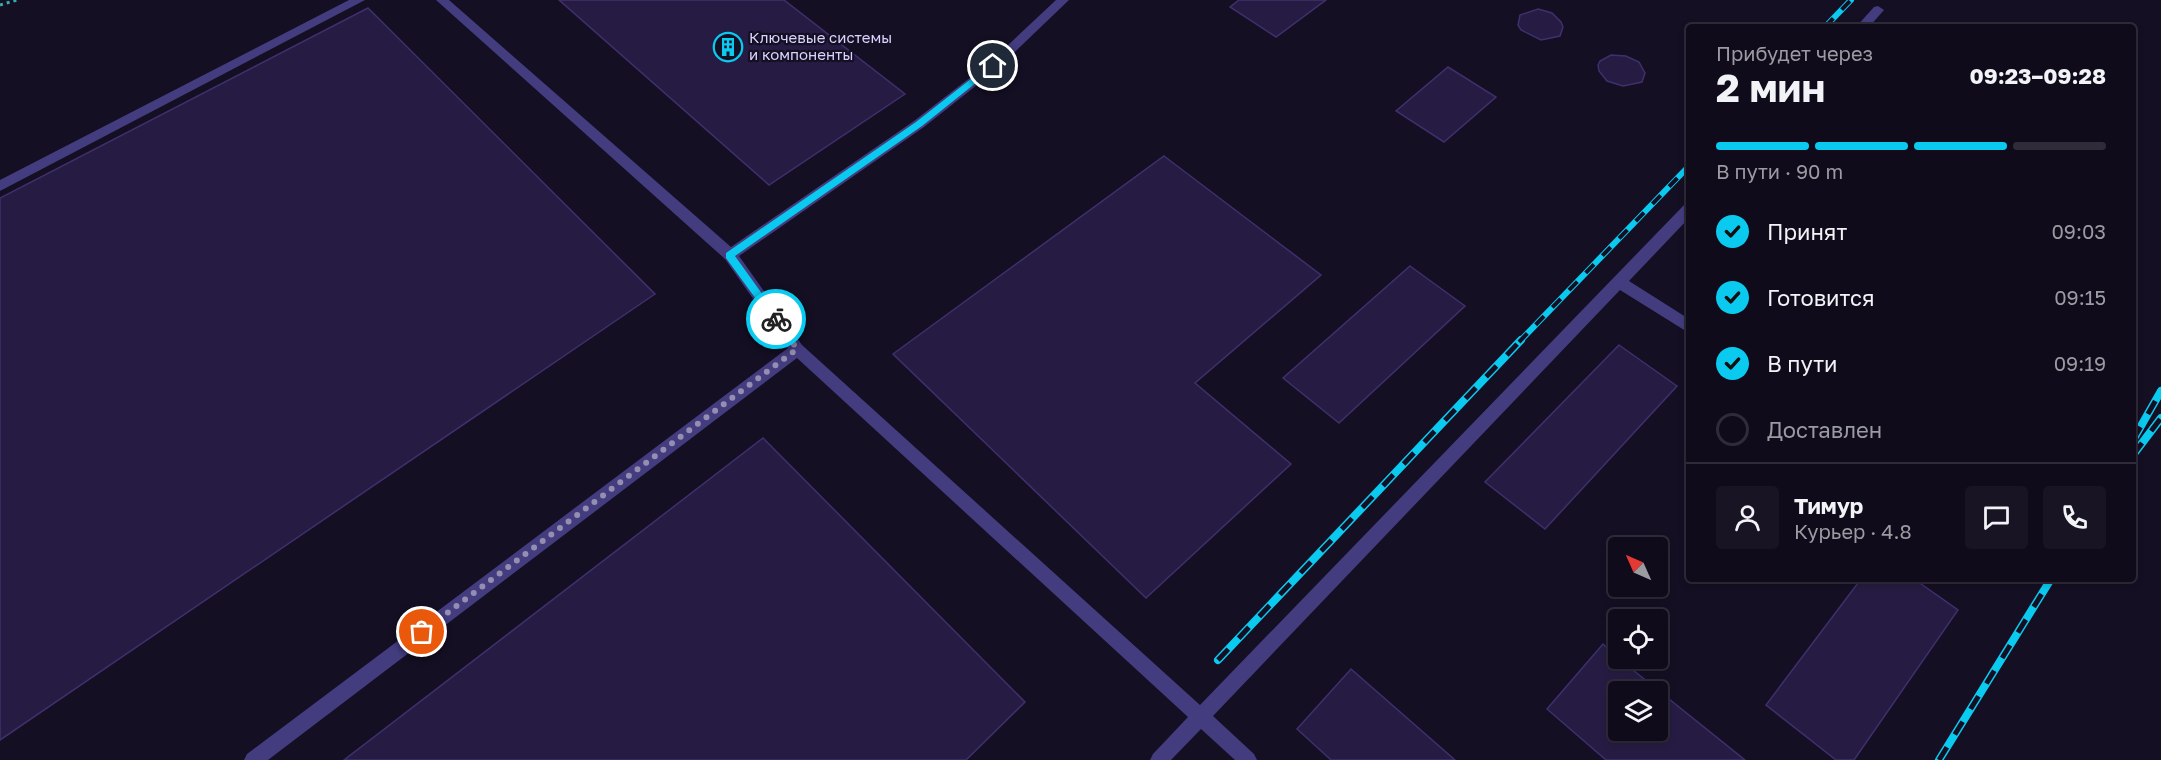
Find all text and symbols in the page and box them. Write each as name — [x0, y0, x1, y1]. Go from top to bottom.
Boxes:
place label: Ключевые системы и компоненты — [749, 28, 892, 63]
building icon: Ключевые системы и компоненты — [712, 31, 744, 63]
pin — [967, 40, 1018, 91]
text: Прибудет через — [1716, 41, 1873, 65]
icon: home — [976, 49, 1009, 82]
text: 09:23–09:28 — [1969, 62, 2106, 89]
text: 2 мин — [1716, 64, 1825, 111]
text: В пути · 90 m — [1716, 159, 1843, 183]
icon: check — [1716, 215, 1749, 248]
text: Принят — [1767, 218, 1847, 245]
text: 09:03 — [2051, 219, 2106, 243]
icon: check — [1716, 281, 1749, 314]
text: Готовится — [1767, 284, 1875, 311]
text: 09:15 — [2054, 285, 2106, 309]
courier — [746, 289, 806, 349]
icon: bike — [760, 303, 793, 336]
icon: check — [1716, 347, 1749, 380]
text: В пути — [1767, 350, 1837, 377]
text: 09:19 — [2054, 351, 2106, 375]
text: Доставлен — [1767, 416, 1882, 443]
button: person — [1716, 486, 1779, 549]
button: chat — [1965, 486, 2028, 549]
button: phone — [2043, 486, 2106, 549]
text: Тимур — [1794, 492, 1863, 519]
text: Курьер · 4.8 — [1794, 519, 1912, 543]
north arrow — [1608, 537, 1668, 597]
map controls — [1608, 537, 1668, 741]
pin — [396, 606, 447, 657]
button: locate — [1608, 609, 1668, 669]
icon: bag — [405, 615, 438, 648]
button: layers — [1608, 681, 1668, 741]

